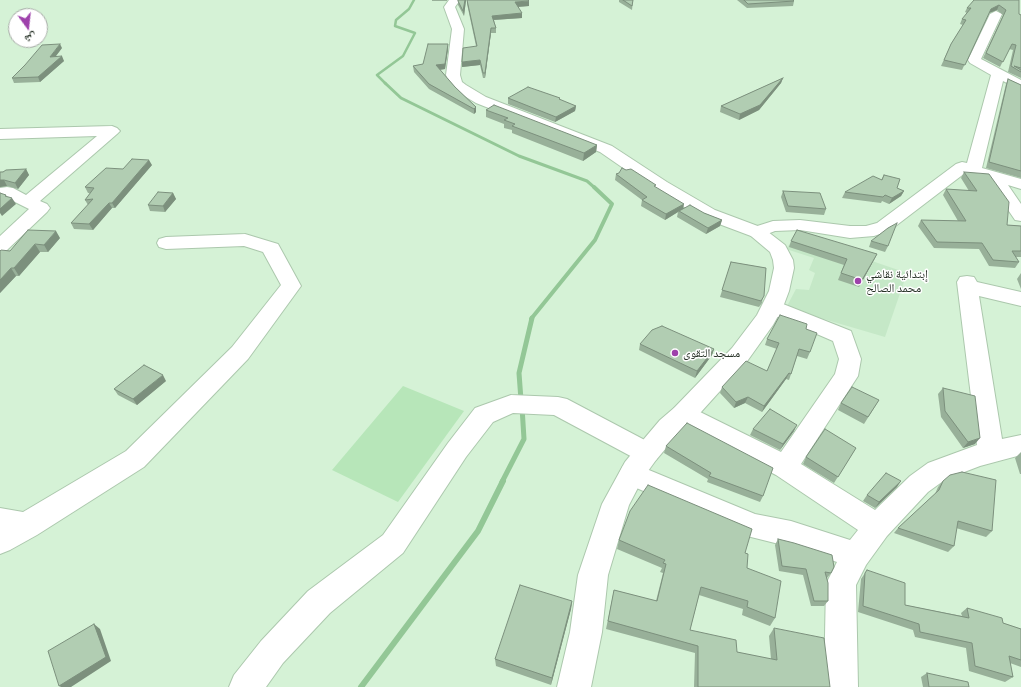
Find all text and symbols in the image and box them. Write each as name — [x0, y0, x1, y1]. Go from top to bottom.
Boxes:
north arrow — [8, 8, 48, 48]
text: ش — [24, 31, 38, 46]
place label: إبتدائية نقاشي محمد الصالح — [866, 267, 928, 295]
marker: إبتدائية نقاشي محمد الصالح — [853, 276, 863, 286]
place label: مسجد التقوى — [683, 346, 740, 360]
marker: مسجد التقوى — [670, 348, 680, 358]

